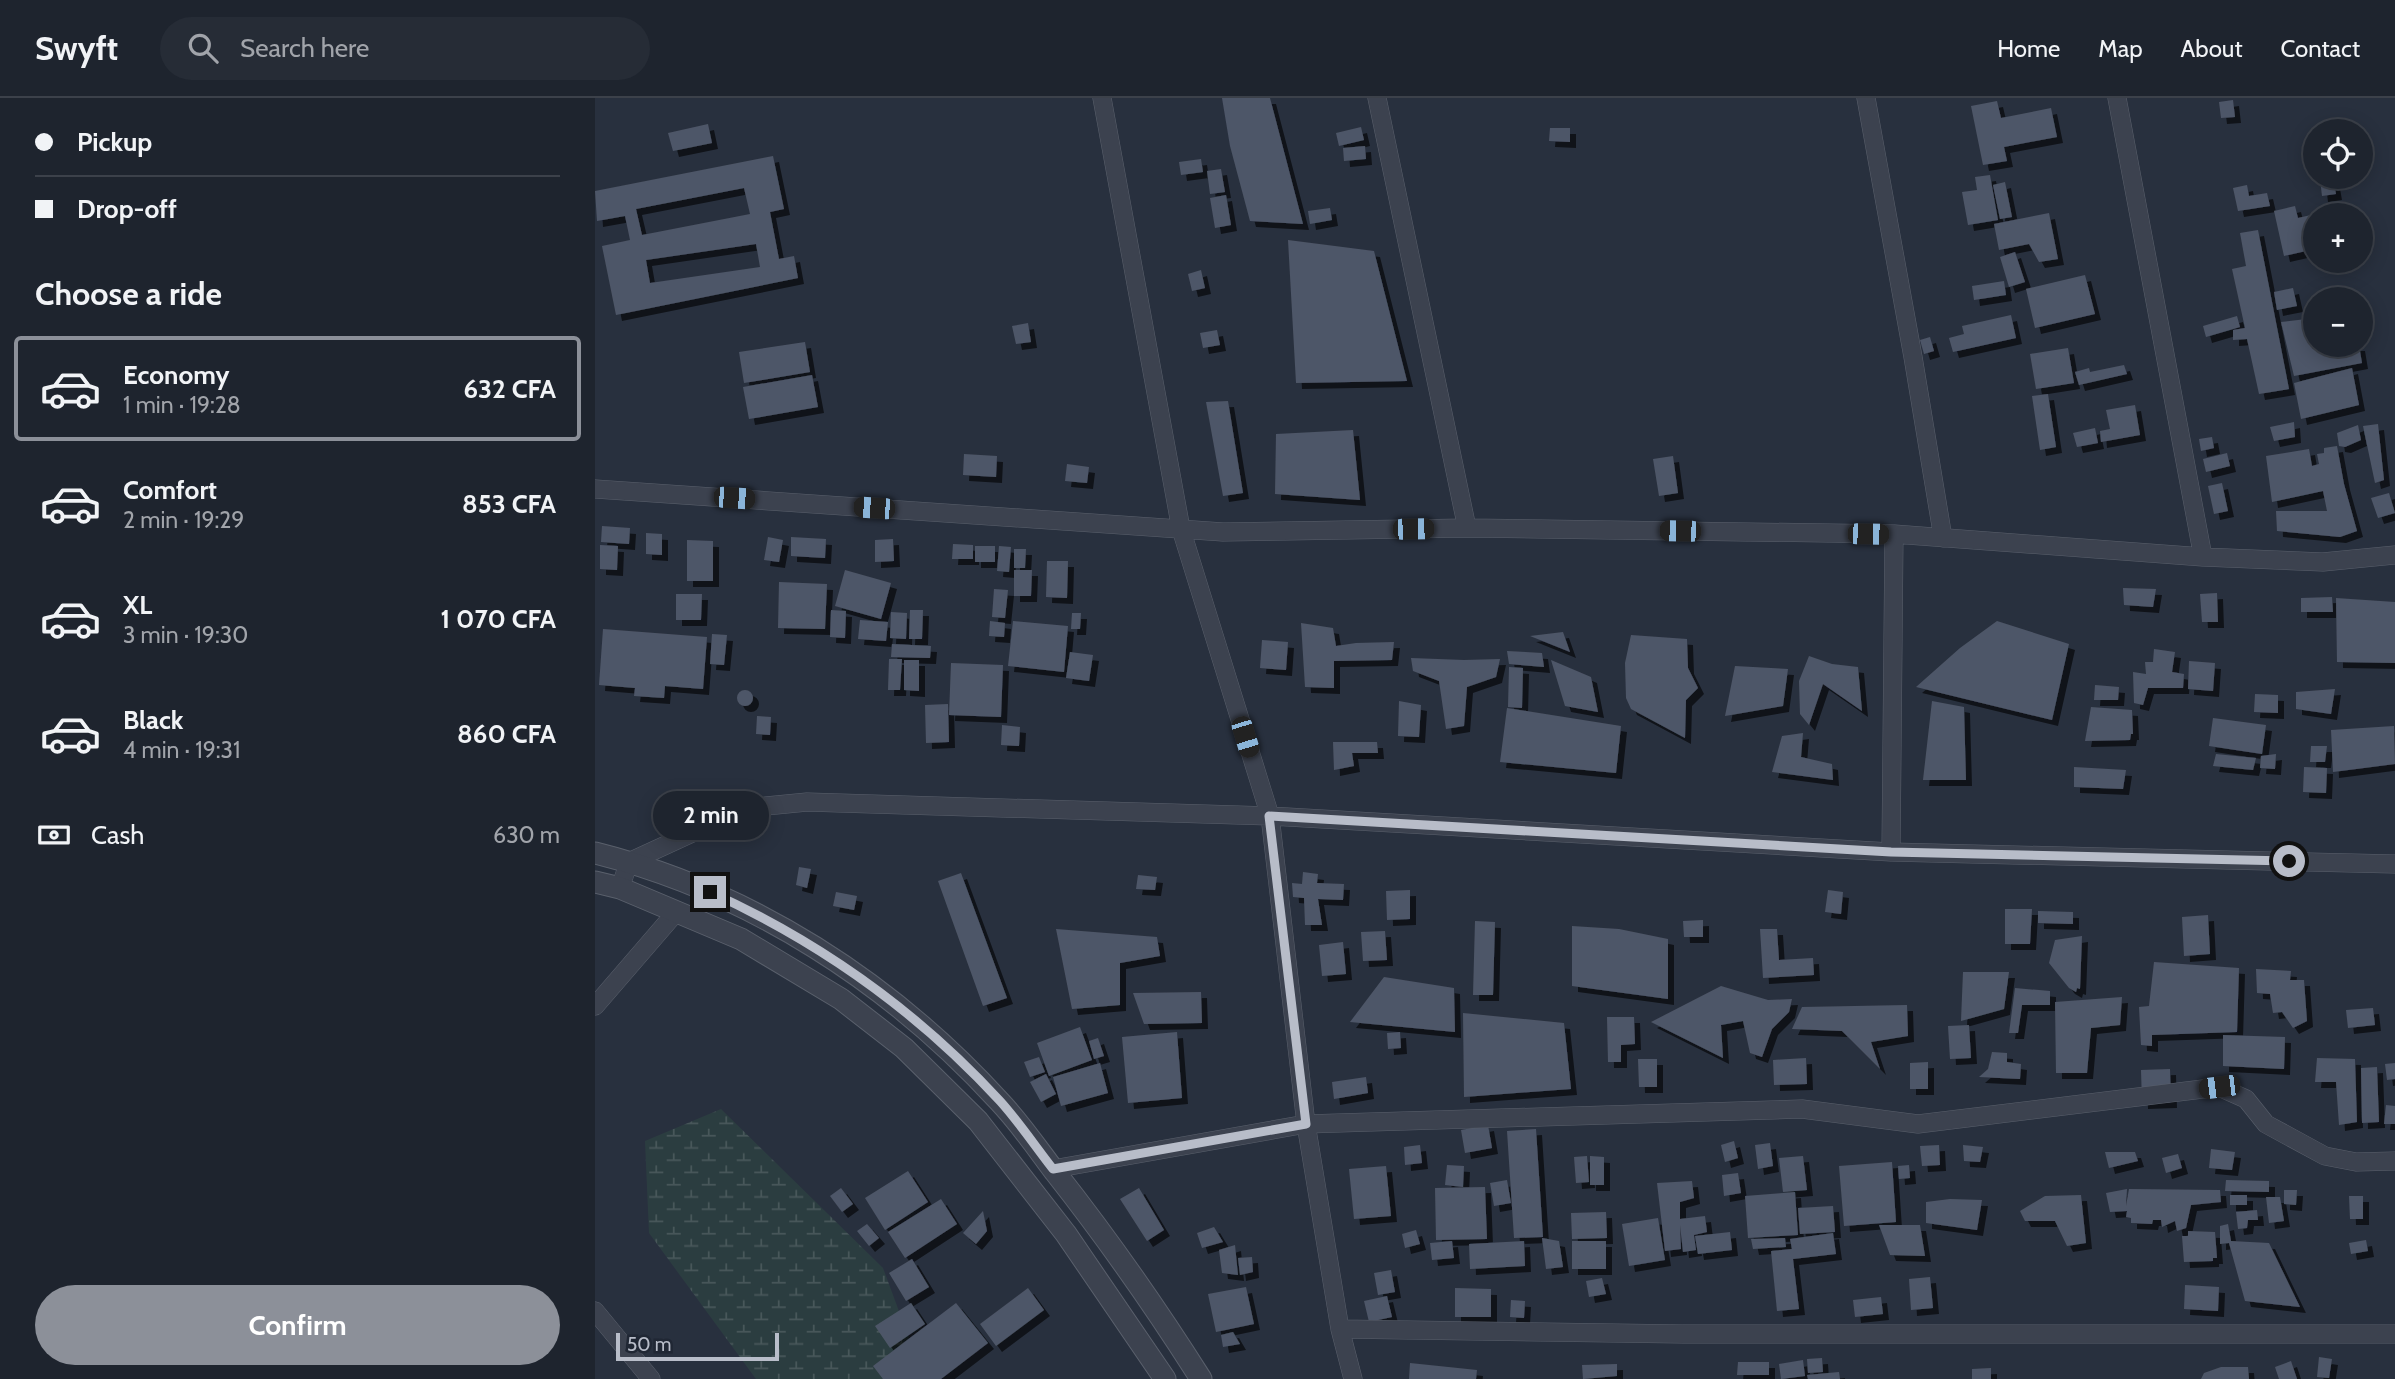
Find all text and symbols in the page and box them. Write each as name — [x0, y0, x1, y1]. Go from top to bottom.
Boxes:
search box — [160, 17, 650, 80]
text: Swyft — [35, 28, 118, 68]
icon: search — [184, 29, 222, 67]
text: Search here — [240, 32, 369, 64]
text: Home — [1997, 34, 2060, 63]
text: Map — [2098, 34, 2143, 63]
text: About — [2181, 34, 2243, 63]
text: Contact — [2281, 34, 2360, 63]
map controls — [2303, 119, 2373, 357]
button: locate — [2303, 119, 2373, 189]
text: Pickup — [77, 126, 152, 158]
text: Drop-off — [77, 193, 177, 225]
button: + — [2303, 203, 2373, 273]
text: Choose a ride — [35, 274, 222, 313]
button: − — [2303, 287, 2373, 357]
icon: car — [39, 357, 102, 420]
text: Economy — [123, 359, 229, 391]
text: 632 CFA — [463, 373, 556, 405]
text: 1 min · 19:28 — [123, 391, 241, 419]
icon: car — [39, 472, 102, 535]
text: Comfort — [123, 474, 217, 506]
car — [713, 486, 756, 510]
text: 853 CFA — [462, 488, 556, 520]
car — [853, 496, 896, 520]
text: 2 min · 19:29 — [123, 506, 244, 534]
car — [1392, 518, 1435, 540]
car — [1659, 520, 1702, 542]
car — [1847, 523, 1890, 545]
icon: car — [39, 587, 102, 650]
text: XL — [123, 589, 152, 621]
text: 1 070 CFA — [441, 603, 556, 635]
text: 3 min · 19:30 — [123, 621, 248, 649]
icon: car — [39, 702, 102, 765]
text: Black — [123, 704, 183, 736]
car — [1229, 714, 1262, 760]
text: 860 CFA — [457, 718, 556, 750]
text: 4 min · 19:31 — [123, 736, 240, 764]
callout: 2 min — [652, 790, 768, 840]
text: 2 min — [683, 801, 739, 829]
icon: cash — [35, 816, 73, 854]
text: Cash — [91, 819, 144, 851]
text: 630 m — [493, 821, 560, 849]
route start — [2273, 845, 2305, 877]
route end — [694, 876, 726, 908]
car — [2197, 1074, 2242, 1100]
button: Confirm — [35, 1285, 560, 1365]
scale bar — [616, 1330, 779, 1362]
text: 50 m — [627, 1333, 671, 1356]

